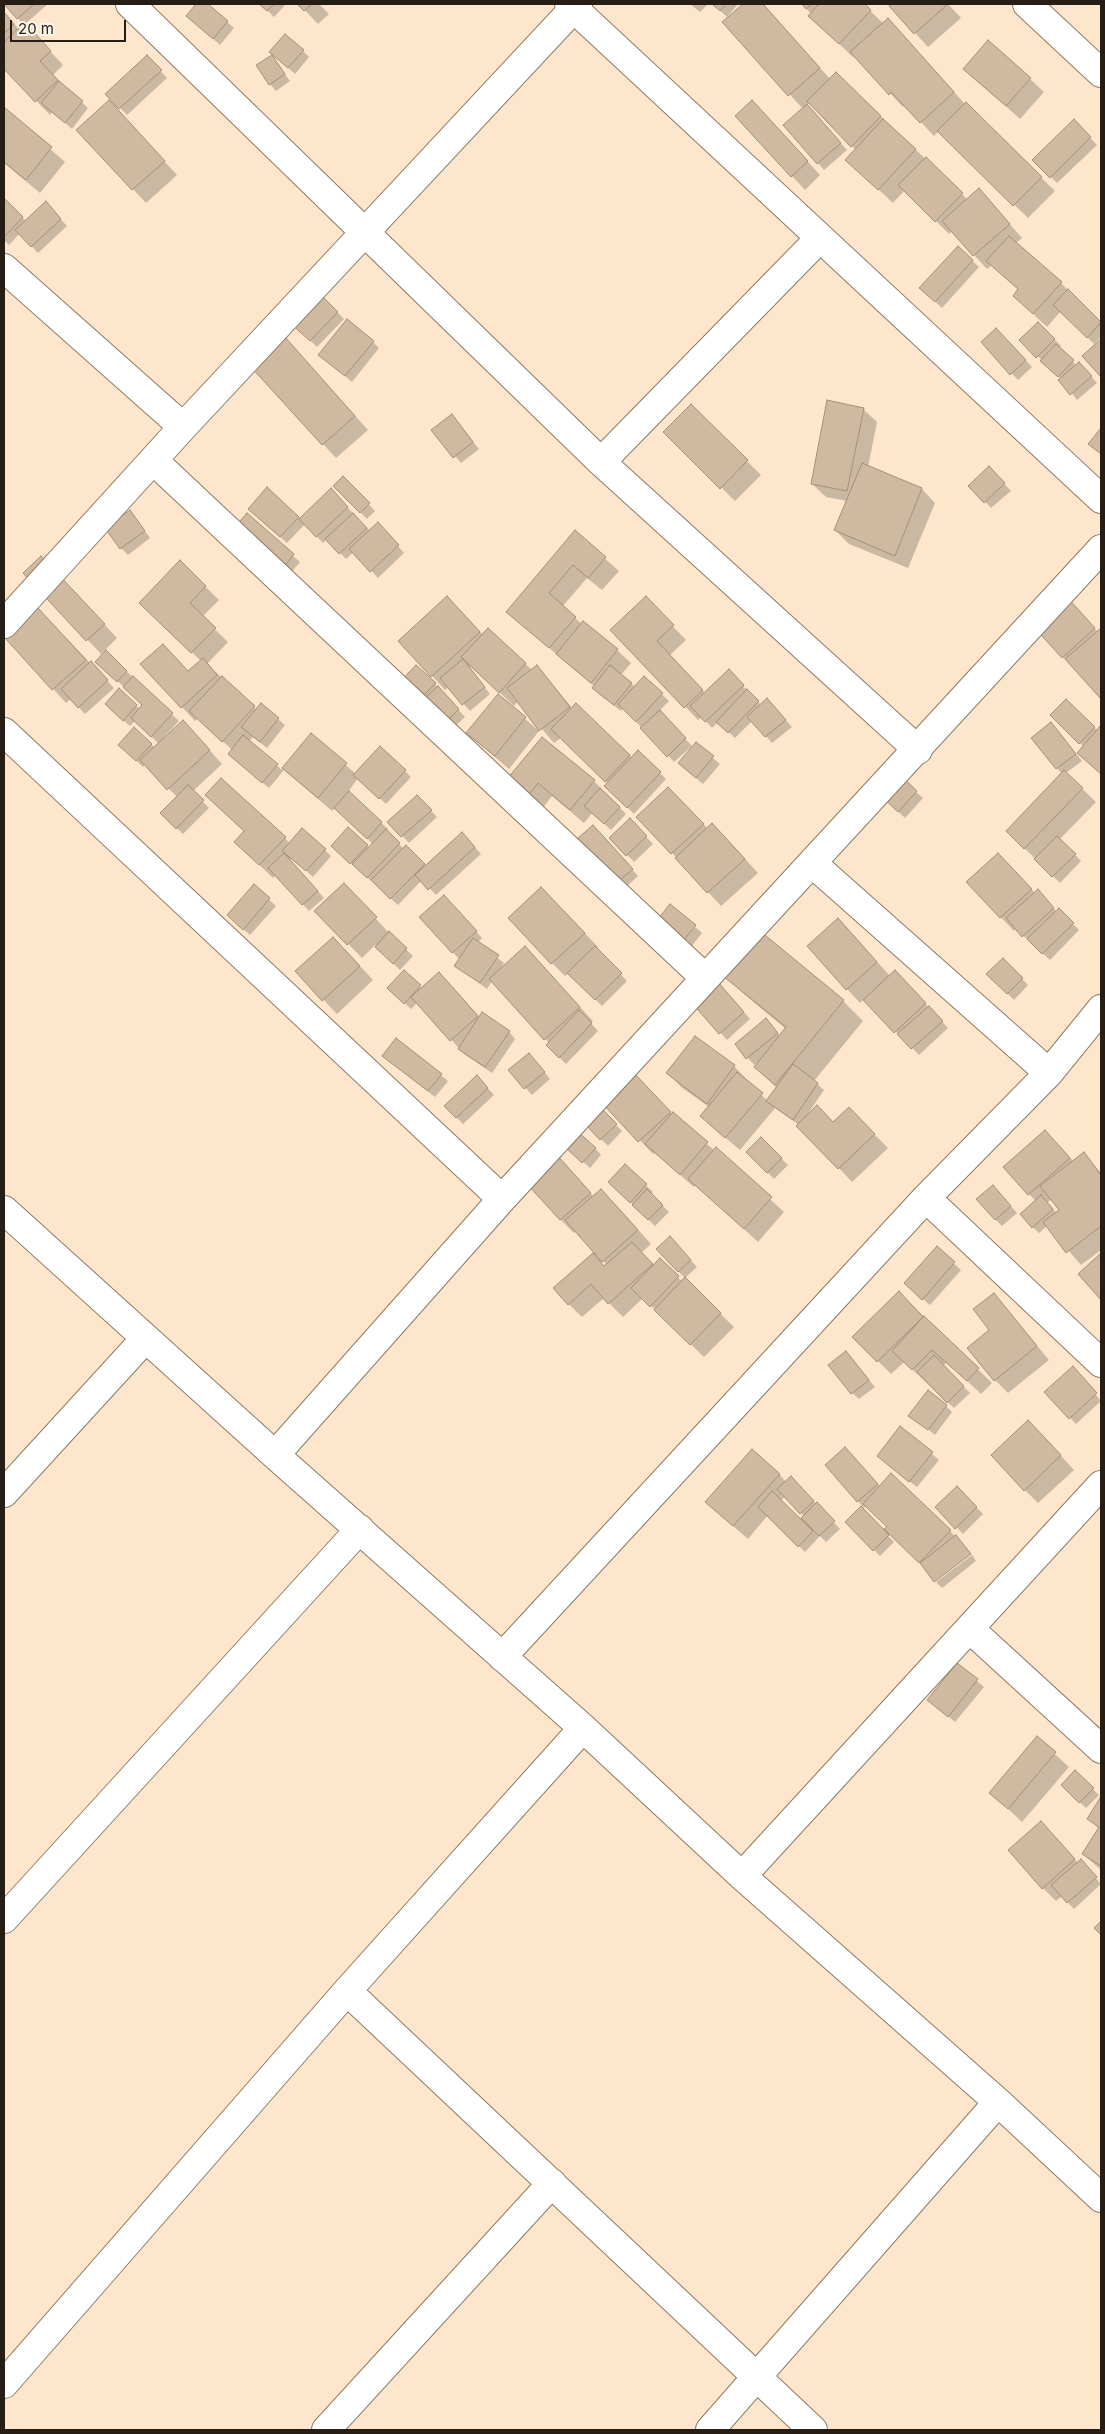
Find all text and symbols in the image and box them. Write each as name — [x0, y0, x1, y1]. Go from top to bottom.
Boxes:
scale bar — [12, 10, 129, 42]
text: 20 m — [18, 19, 54, 38]

